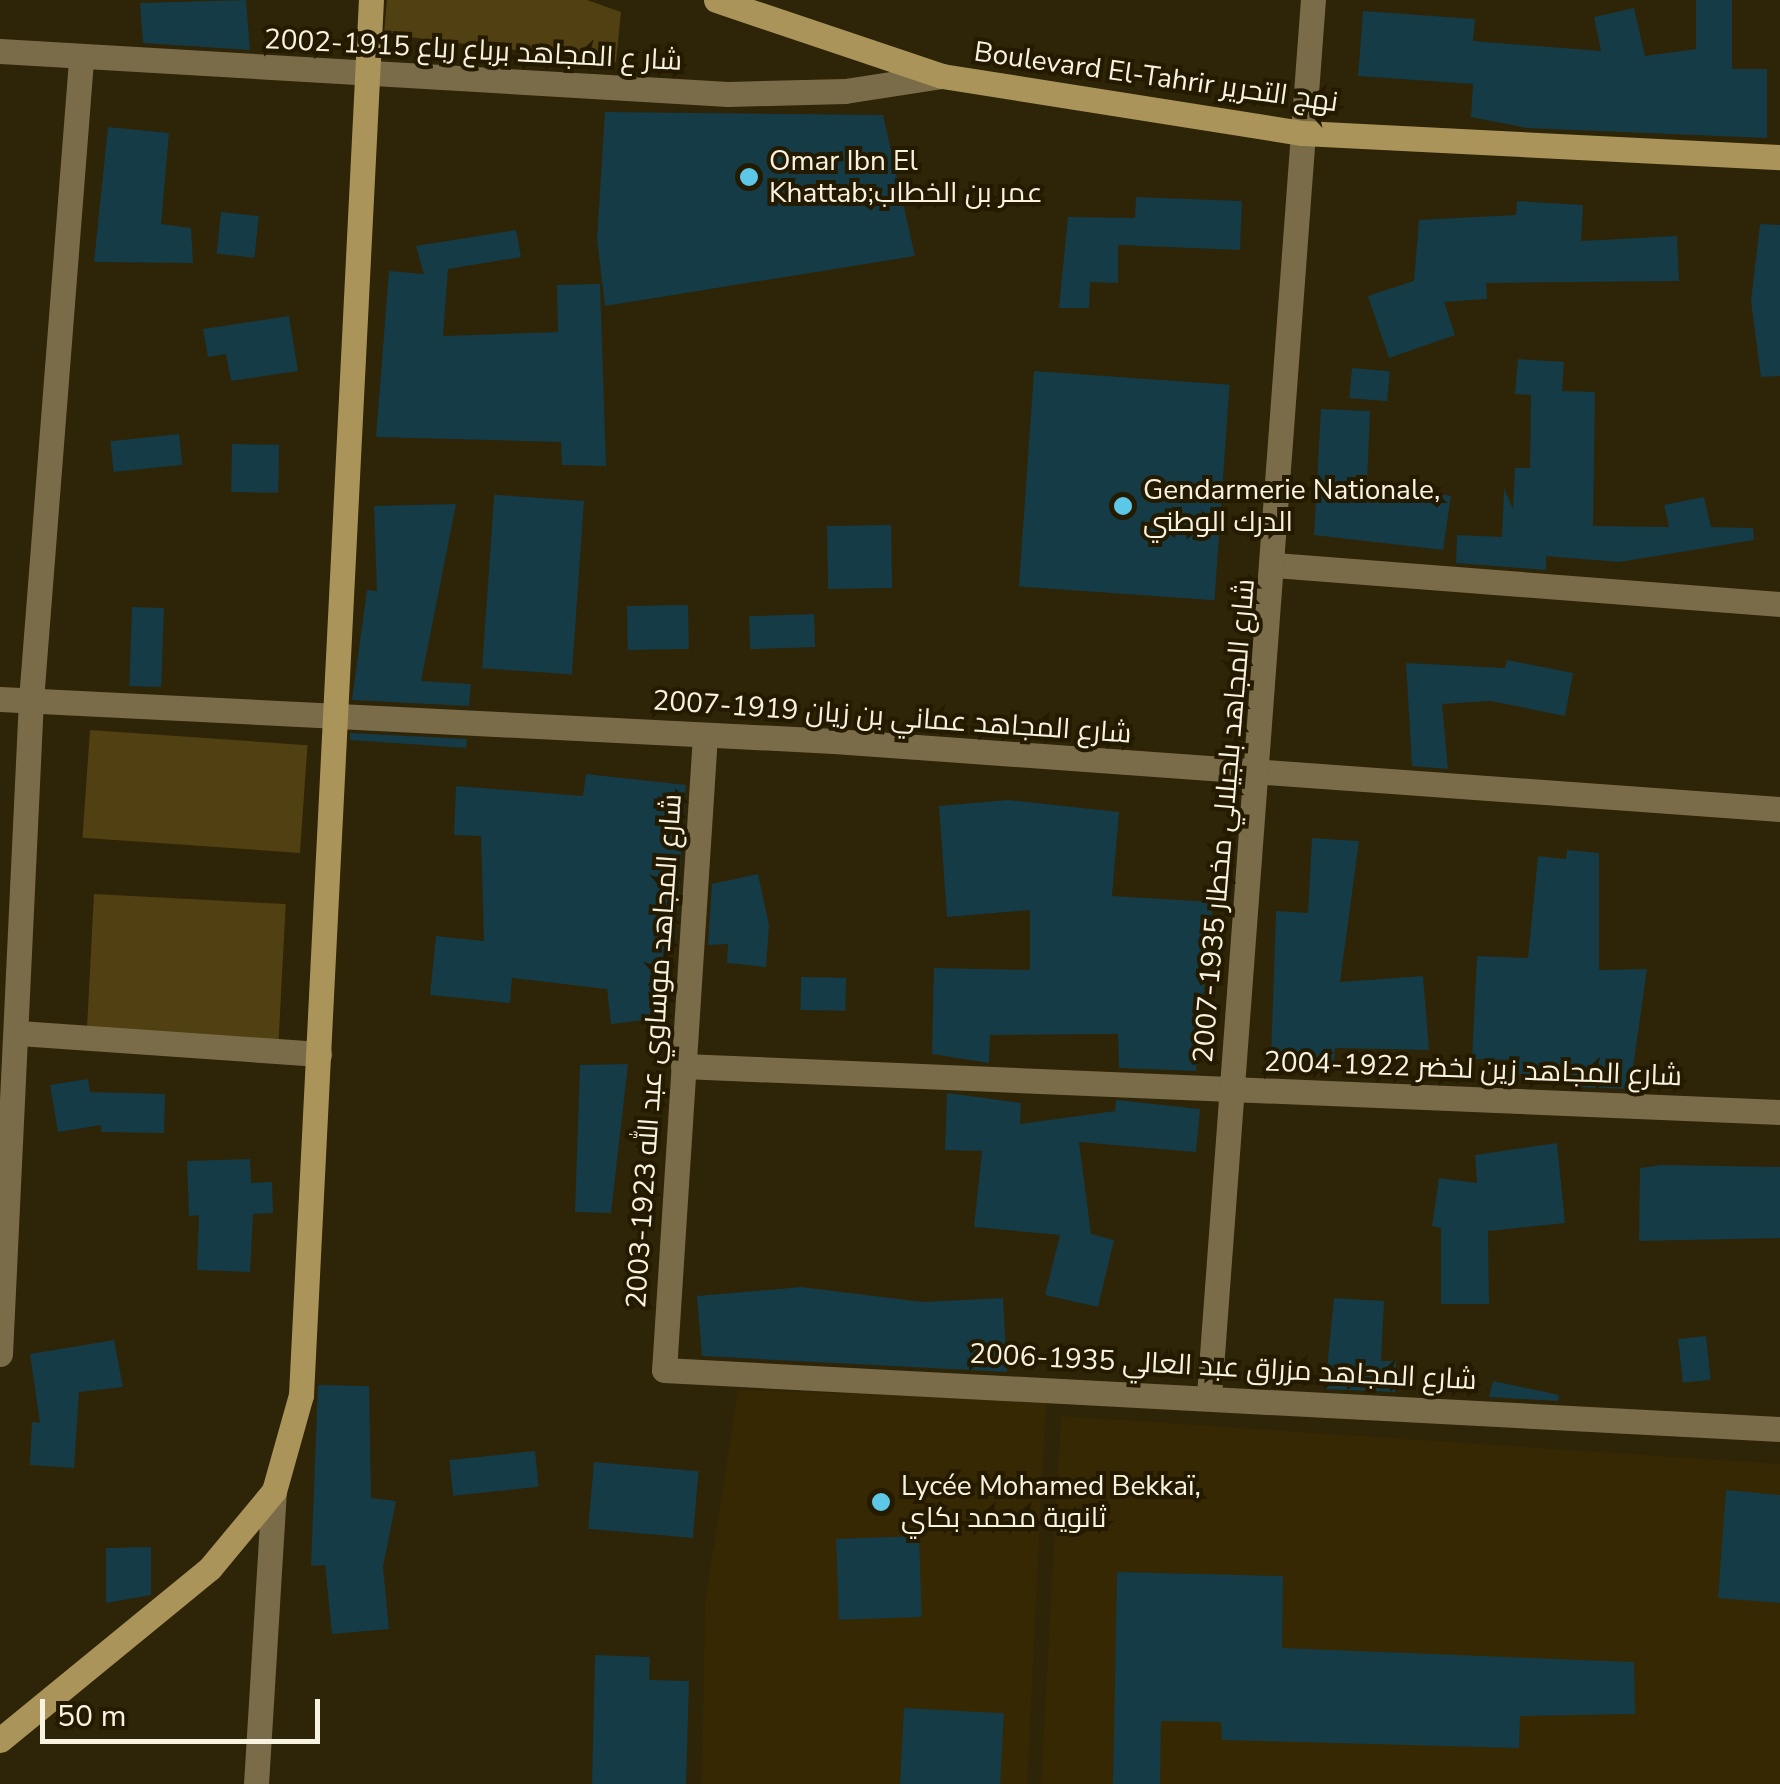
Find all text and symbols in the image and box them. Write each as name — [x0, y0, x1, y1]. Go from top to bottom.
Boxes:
street label: شار ع المجاهد برباع رباع 1915-2002 — [263, 22, 683, 78]
street label: Boulevard El-Tahrir نهج التحرير — [972, 35, 1340, 119]
place label: Omar Ibn El Khattab;عمر بن الخطاب — [769, 144, 1043, 210]
marker: Omar Ibn El Khattab;عمر بن الخطاب — [738, 166, 760, 188]
place label: Gendarmerie Nationale, الدرك الوطني — [1143, 473, 1440, 539]
marker: Gendarmerie Nationale, الدرك الوطني — [1112, 495, 1134, 517]
street label: شارع المجاهد بلجيلالي مخطار 1935-2007 — [1186, 578, 1262, 1064]
street label: شارع المجاهد عماني بن زيان 1919-2007 — [651, 683, 1133, 751]
street label: شارع المجاهد موساوي عبد الله 1923-2003 — [619, 793, 689, 1309]
street label: شارع المجاهد زين لخضر 1922-2004 — [1263, 1045, 1683, 1093]
street label: شارع المجاهد مزراق عبد العالي 1935-2006 — [968, 1337, 1478, 1397]
place label: Lycée Mohamed Bekkaï, ثانوية محمد بكاي — [901, 1469, 1201, 1535]
marker: Lycée Mohamed Bekkaï, ثانوية محمد بكاي — [870, 1491, 892, 1513]
scale bar — [45, 1679, 325, 1741]
text: 50 m — [57, 1696, 126, 1737]

